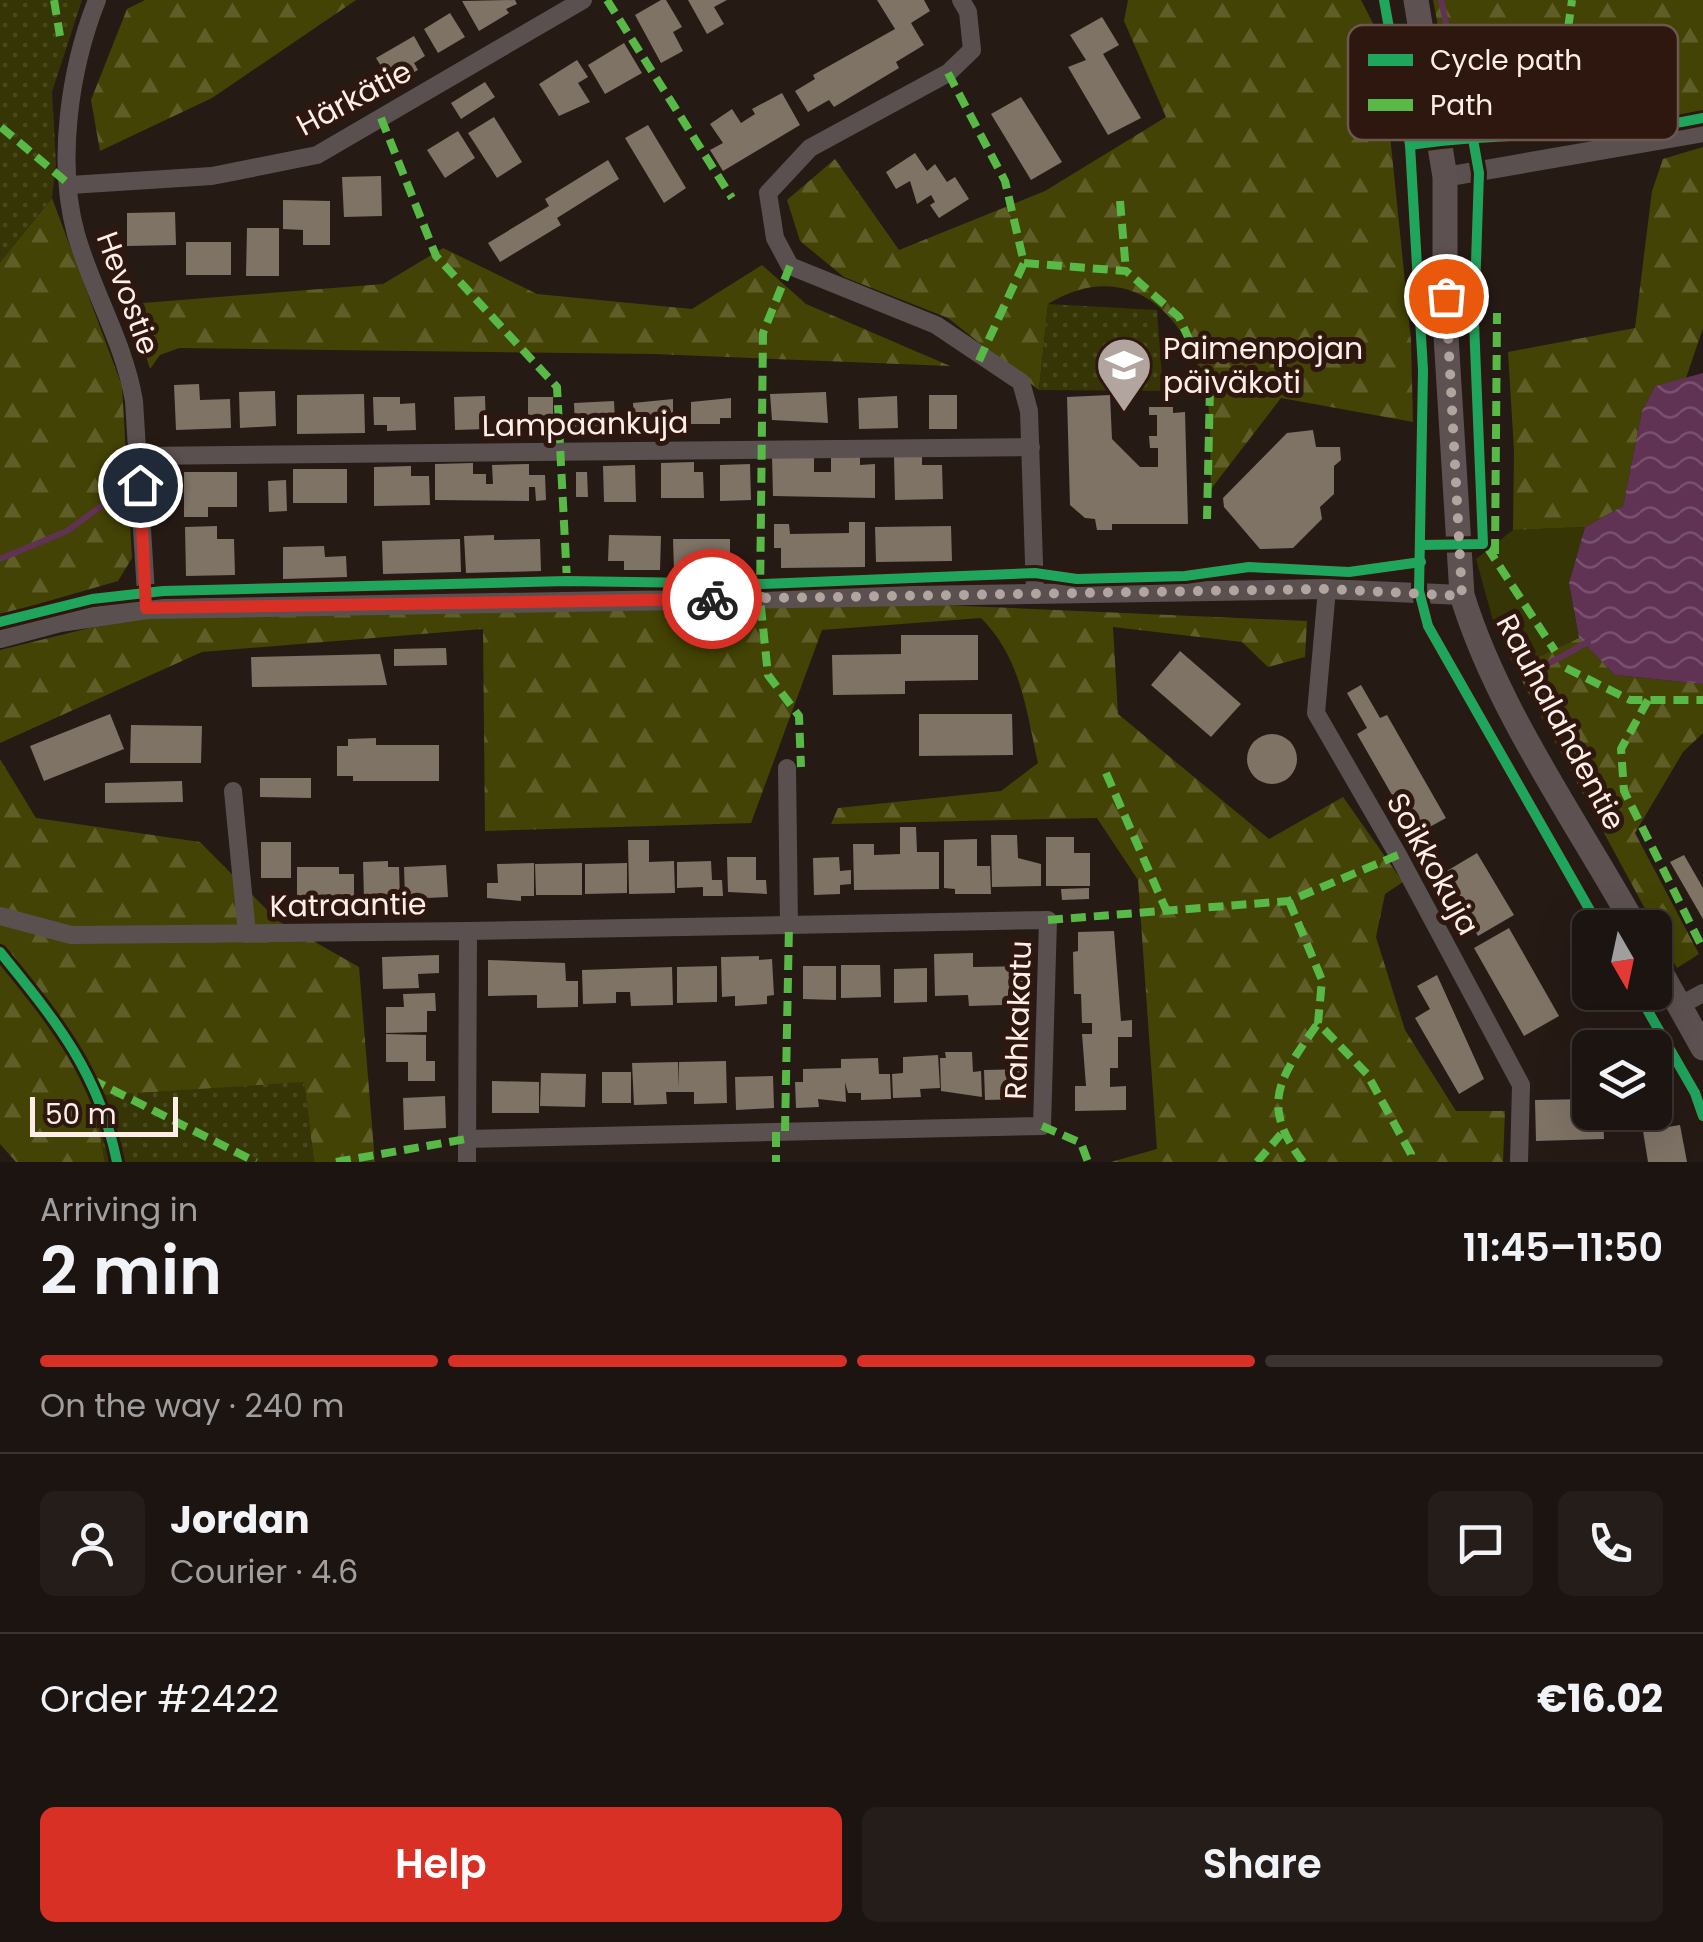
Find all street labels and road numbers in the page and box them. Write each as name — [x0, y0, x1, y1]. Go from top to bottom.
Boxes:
street label: Härkätie — [289, 50, 419, 146]
street label: Hevostie — [86, 226, 170, 360]
street label: Lampaankuja — [481, 401, 689, 447]
street label: Rauhalahdentie — [1486, 606, 1636, 838]
street label: Soikkokuja — [1376, 785, 1490, 943]
street label: Katraantie — [269, 882, 427, 928]
street label: Rahkakatu — [994, 940, 1042, 1100]

